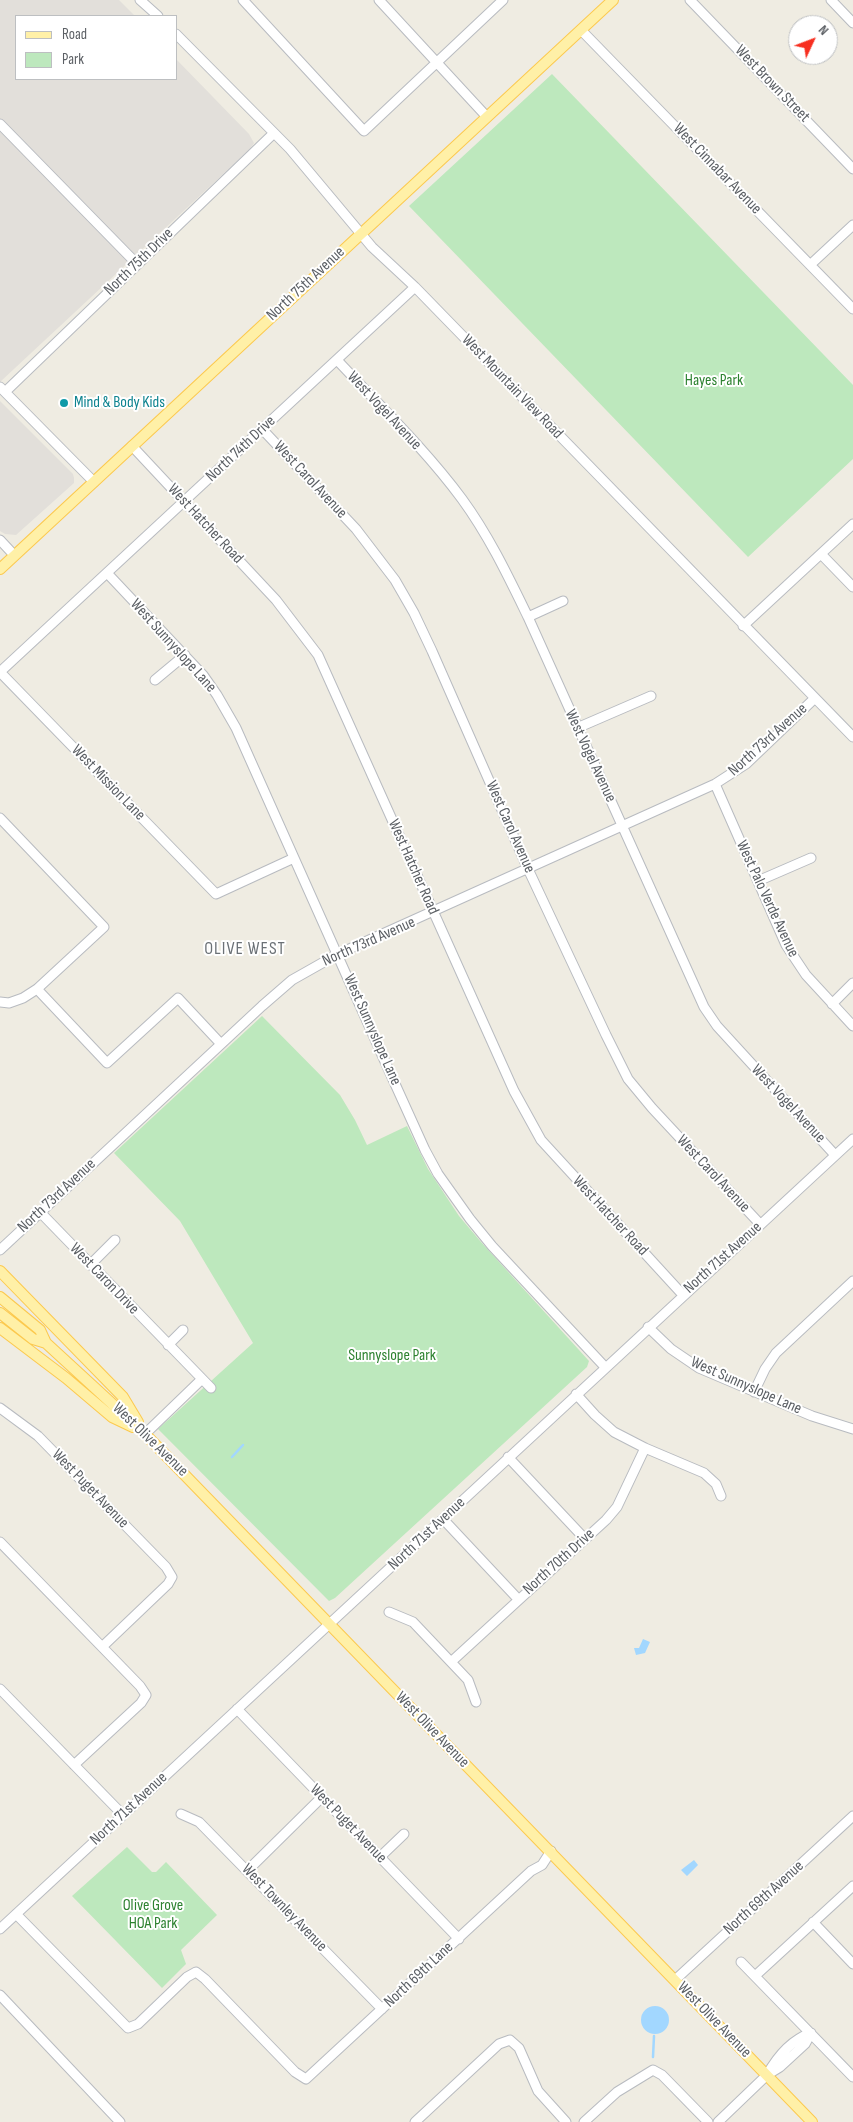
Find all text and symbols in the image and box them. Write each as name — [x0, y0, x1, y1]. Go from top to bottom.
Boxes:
legend — [15, 15, 178, 80]
north arrow — [788, 15, 838, 65]
text: N — [815, 22, 832, 39]
text: Road — [62, 25, 87, 44]
street label: West Brown Street — [730, 41, 814, 127]
text: Park — [62, 50, 84, 69]
street label: West Cinnabar Avenue — [669, 119, 765, 219]
street label: North 75th Drive — [100, 224, 178, 300]
street label: North 75th Avenue — [263, 243, 349, 325]
street label: West Mountain View Road — [457, 331, 567, 443]
street label: West Vogel Avenue — [343, 368, 425, 454]
park label: Hayes Park — [685, 371, 743, 391]
place label: Mind & Body Kids — [74, 393, 165, 413]
marker: Mind & Body Kids — [58, 397, 70, 409]
street label: North 74th Drive — [202, 412, 280, 486]
street label: West Carol Avenue — [269, 437, 351, 523]
street label: West Hatcher Road — [163, 480, 247, 568]
street label: West Sunnyslope Lane — [126, 595, 220, 697]
street label: North 73rd Avenue — [725, 700, 811, 780]
street label: West Vogel Avenue — [560, 706, 620, 806]
street label: West Mission Lane — [67, 741, 149, 825]
street label: West Carol Avenue — [481, 778, 539, 876]
street label: West Hatcher Road — [383, 816, 443, 918]
street label: West Palo Verde Avenue — [731, 837, 803, 961]
street label: North 73rd Avenue — [320, 913, 418, 971]
district label: OLIVE WEST — [203, 938, 287, 960]
street label: West Sunnyslope Lane — [339, 972, 405, 1088]
street label: West Vogel Avenue — [747, 1061, 829, 1147]
street label: West Carol Avenue — [672, 1131, 754, 1217]
street label: North 73rd Avenue — [14, 1155, 100, 1237]
street label: West Hatcher Road — [568, 1172, 652, 1260]
street label: North 71st Avenue — [680, 1218, 766, 1298]
street label: West Caron Drive — [65, 1239, 143, 1319]
park label: Sunnyslope Park — [348, 1346, 436, 1366]
street label: West Sunnyslope Lane — [688, 1353, 804, 1419]
street label: West Olive Avenue — [108, 1399, 192, 1481]
street label: West Puget Avenue — [48, 1445, 132, 1533]
street label: North 71st Avenue — [385, 1493, 469, 1575]
street label: North 70th Drive — [519, 1525, 599, 1599]
street label: West Olive Avenue — [391, 1688, 473, 1772]
street label: North 71st Avenue — [87, 1768, 171, 1850]
street label: West Puget Avenue — [306, 1780, 390, 1868]
street label: North 69th Avenue — [720, 1857, 808, 1939]
street label: West Townley Avenue — [237, 1860, 331, 1956]
park label: Olive Grove HOA Park — [123, 1896, 183, 1934]
street label: North 69th Lane — [380, 1938, 458, 2012]
street label: West Olive Avenue — [673, 1978, 755, 2062]

